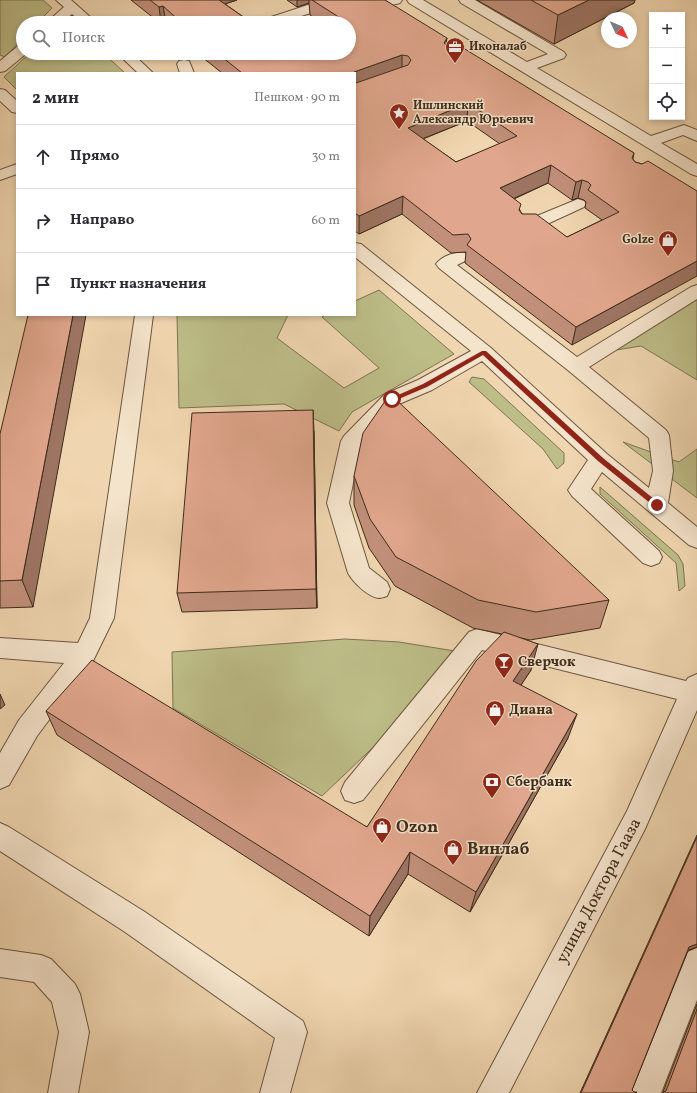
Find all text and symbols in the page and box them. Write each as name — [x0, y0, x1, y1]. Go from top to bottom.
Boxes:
north arrow — [601, 12, 637, 48]
map controls — [649, 12, 685, 120]
button: + — [649, 12, 685, 48]
search box — [16, 16, 356, 60]
icon: search — [30, 27, 52, 49]
text: Поиск — [62, 28, 105, 49]
office icon: Иконалаб — [444, 36, 466, 64]
place label: Иконалаб — [469, 39, 527, 55]
button: − — [649, 48, 685, 84]
button: locate — [649, 84, 685, 120]
text: 2 мин — [32, 87, 79, 110]
text: Пешком · 90 m — [254, 89, 340, 107]
place label: Ишлинский Александр Юрьевич — [413, 98, 534, 128]
place icon: Ишлинский Александр Юрьевич — [388, 102, 410, 130]
icon: ahead — [32, 146, 54, 168]
text: Прямо — [70, 146, 119, 167]
text: 30 m — [312, 148, 340, 166]
icon: right — [32, 210, 54, 232]
text: Направо — [70, 210, 134, 231]
text: 60 m — [312, 212, 340, 230]
shop icon: Golze — [657, 229, 679, 257]
place label: Golze — [622, 232, 654, 248]
icon: arrive — [32, 274, 54, 296]
text: Пункт назначения — [70, 274, 206, 295]
route start — [383, 390, 401, 408]
route end — [648, 496, 666, 514]
bar icon: Сверчок — [493, 651, 515, 679]
place label: Сверчок — [518, 653, 576, 672]
shop icon: Диана — [484, 699, 506, 727]
place label: Диана — [509, 701, 553, 720]
bank icon: Сбербанк — [481, 771, 503, 799]
place label: Сбербанк — [506, 773, 573, 792]
street label: улица Доктора Гааза — [551, 814, 647, 968]
shop icon: Ozon — [371, 816, 393, 844]
place label: Ozon — [396, 816, 438, 839]
shop icon: Винлаб — [442, 838, 464, 866]
place label: Винлаб — [467, 838, 530, 861]

